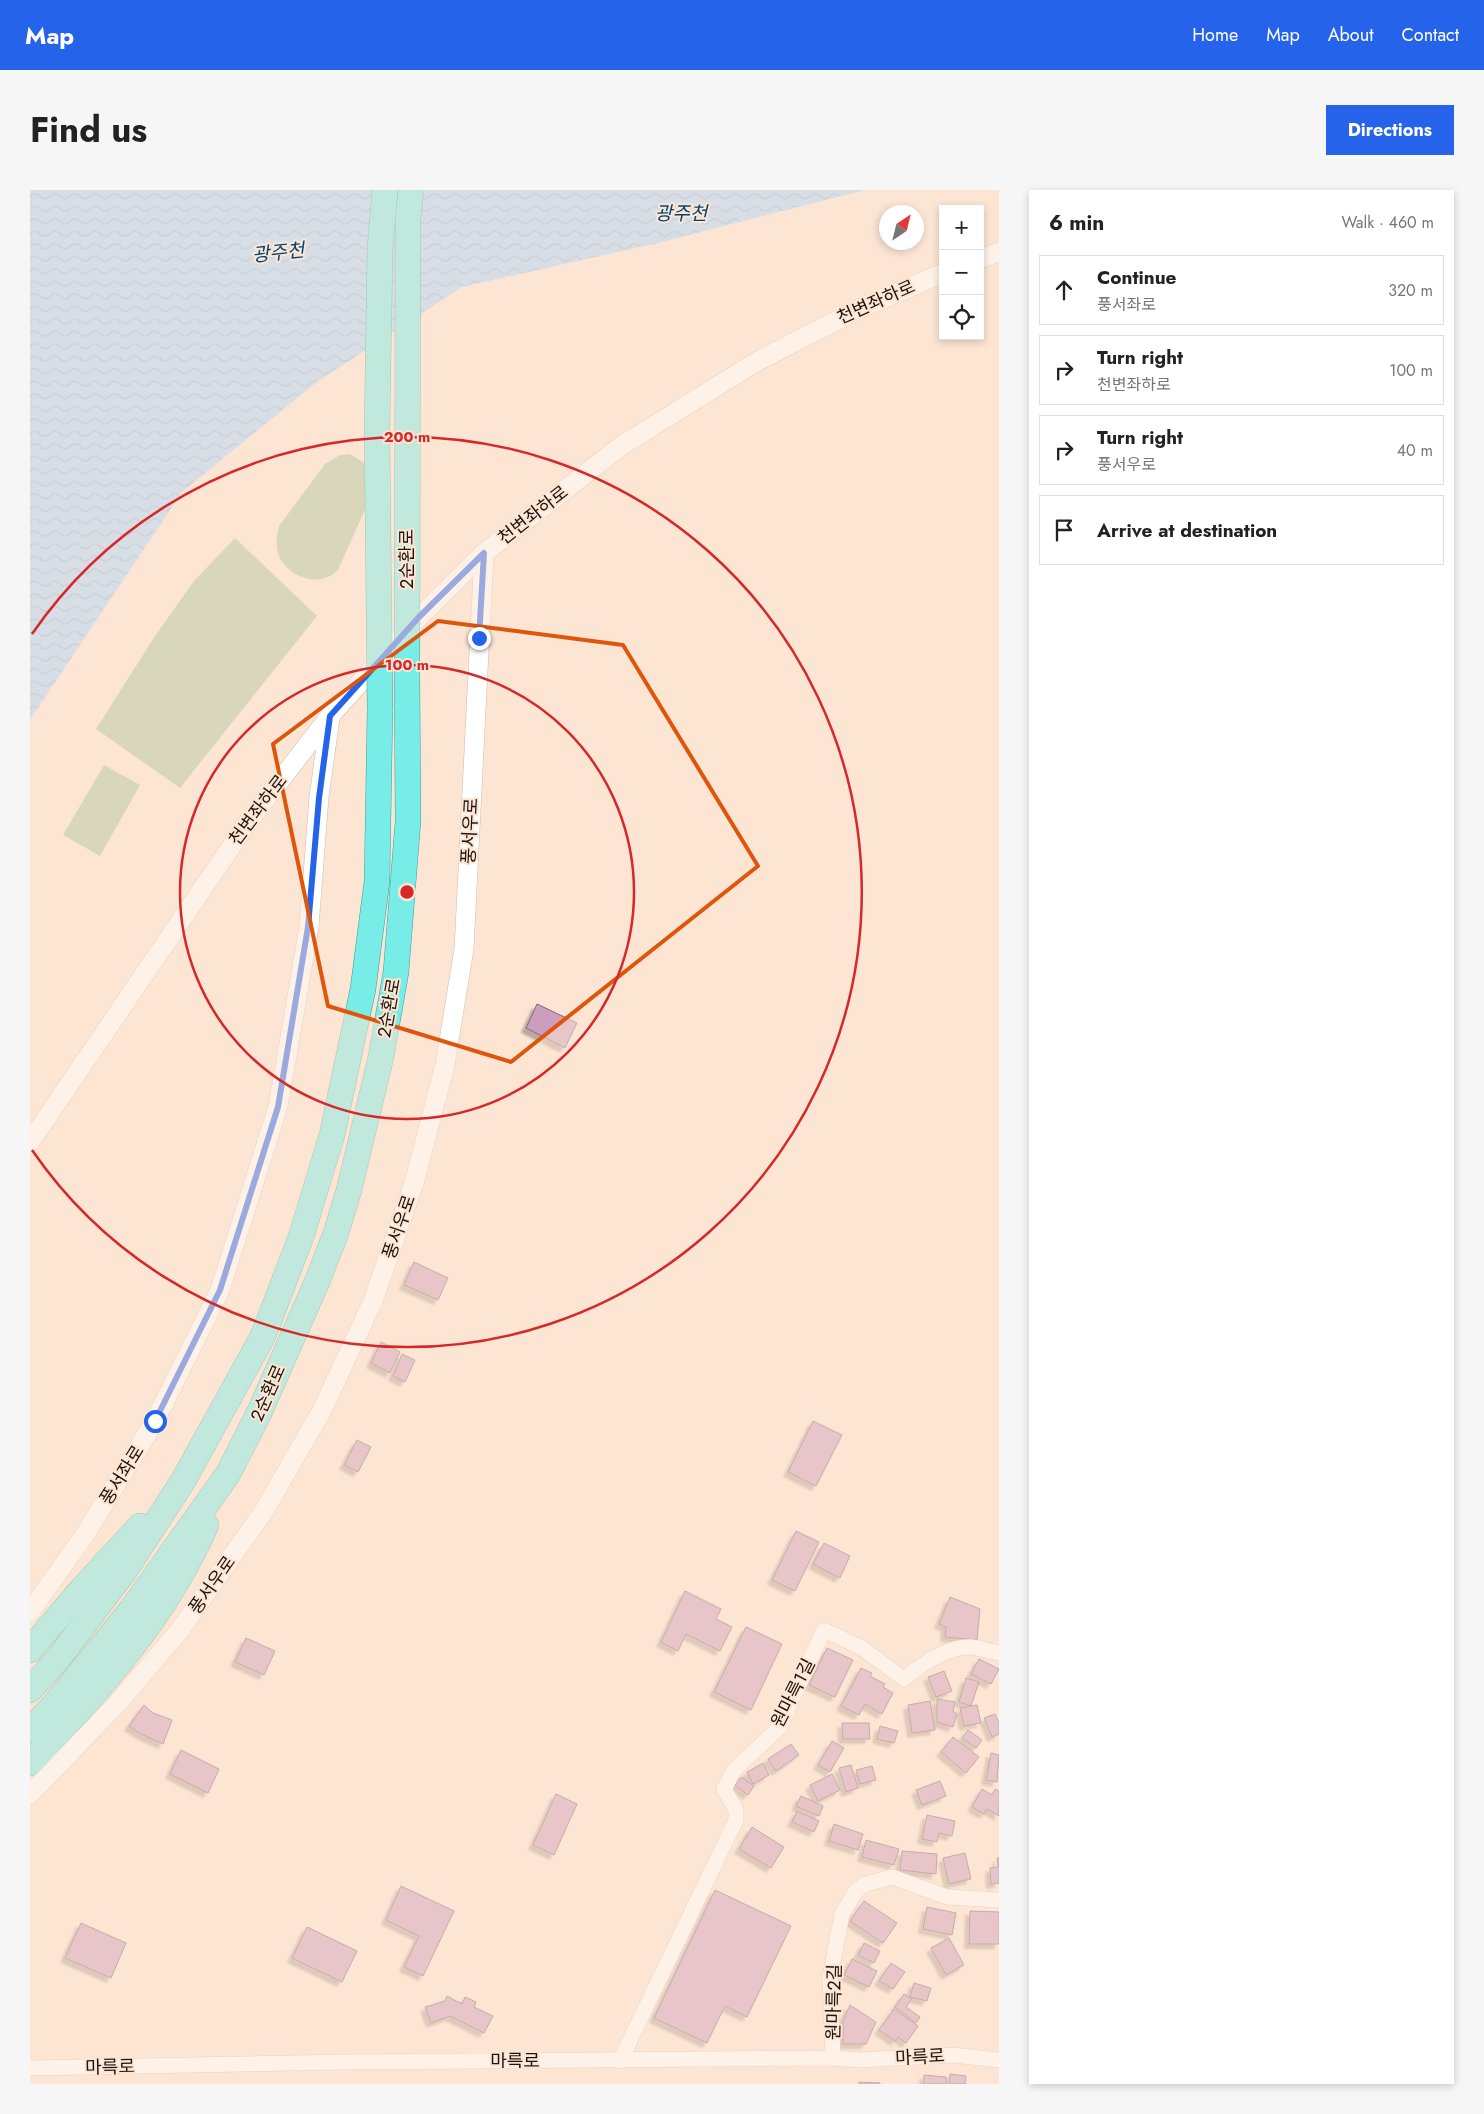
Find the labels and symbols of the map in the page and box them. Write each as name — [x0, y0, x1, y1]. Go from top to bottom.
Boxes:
water label: 광주천 — [655, 200, 709, 227]
north arrow — [879, 205, 924, 250]
water label: 광주천 — [251, 236, 307, 269]
street label: 천변좌하로 — [833, 273, 919, 331]
text: 200 m — [384, 426, 430, 448]
street label: 천변좌하로 — [492, 479, 574, 551]
street label: 2순환로 — [394, 529, 420, 589]
route end — [468, 627, 491, 650]
text: 100 m — [385, 654, 429, 676]
street label: 천변좌하로 — [223, 769, 293, 851]
street label: 풍서우로 — [455, 797, 485, 865]
centre of rings — [398, 883, 416, 901]
street label: 2순환로 — [371, 976, 407, 1040]
street label: 풍서우로 — [376, 1191, 422, 1263]
street label: 2순환로 — [244, 1360, 292, 1426]
route start — [144, 1410, 167, 1433]
street label: 풍서좌로 — [93, 1440, 151, 1510]
street label: 풍서우로 — [182, 1550, 242, 1620]
street label: 원마륵1길 — [765, 1654, 821, 1732]
street label: 원마륵2길 — [820, 1964, 848, 2040]
street label: 마륵로 — [895, 2043, 945, 2071]
street label: 마륵로 — [490, 2048, 540, 2074]
street label: 마륵로 — [85, 2054, 135, 2080]

